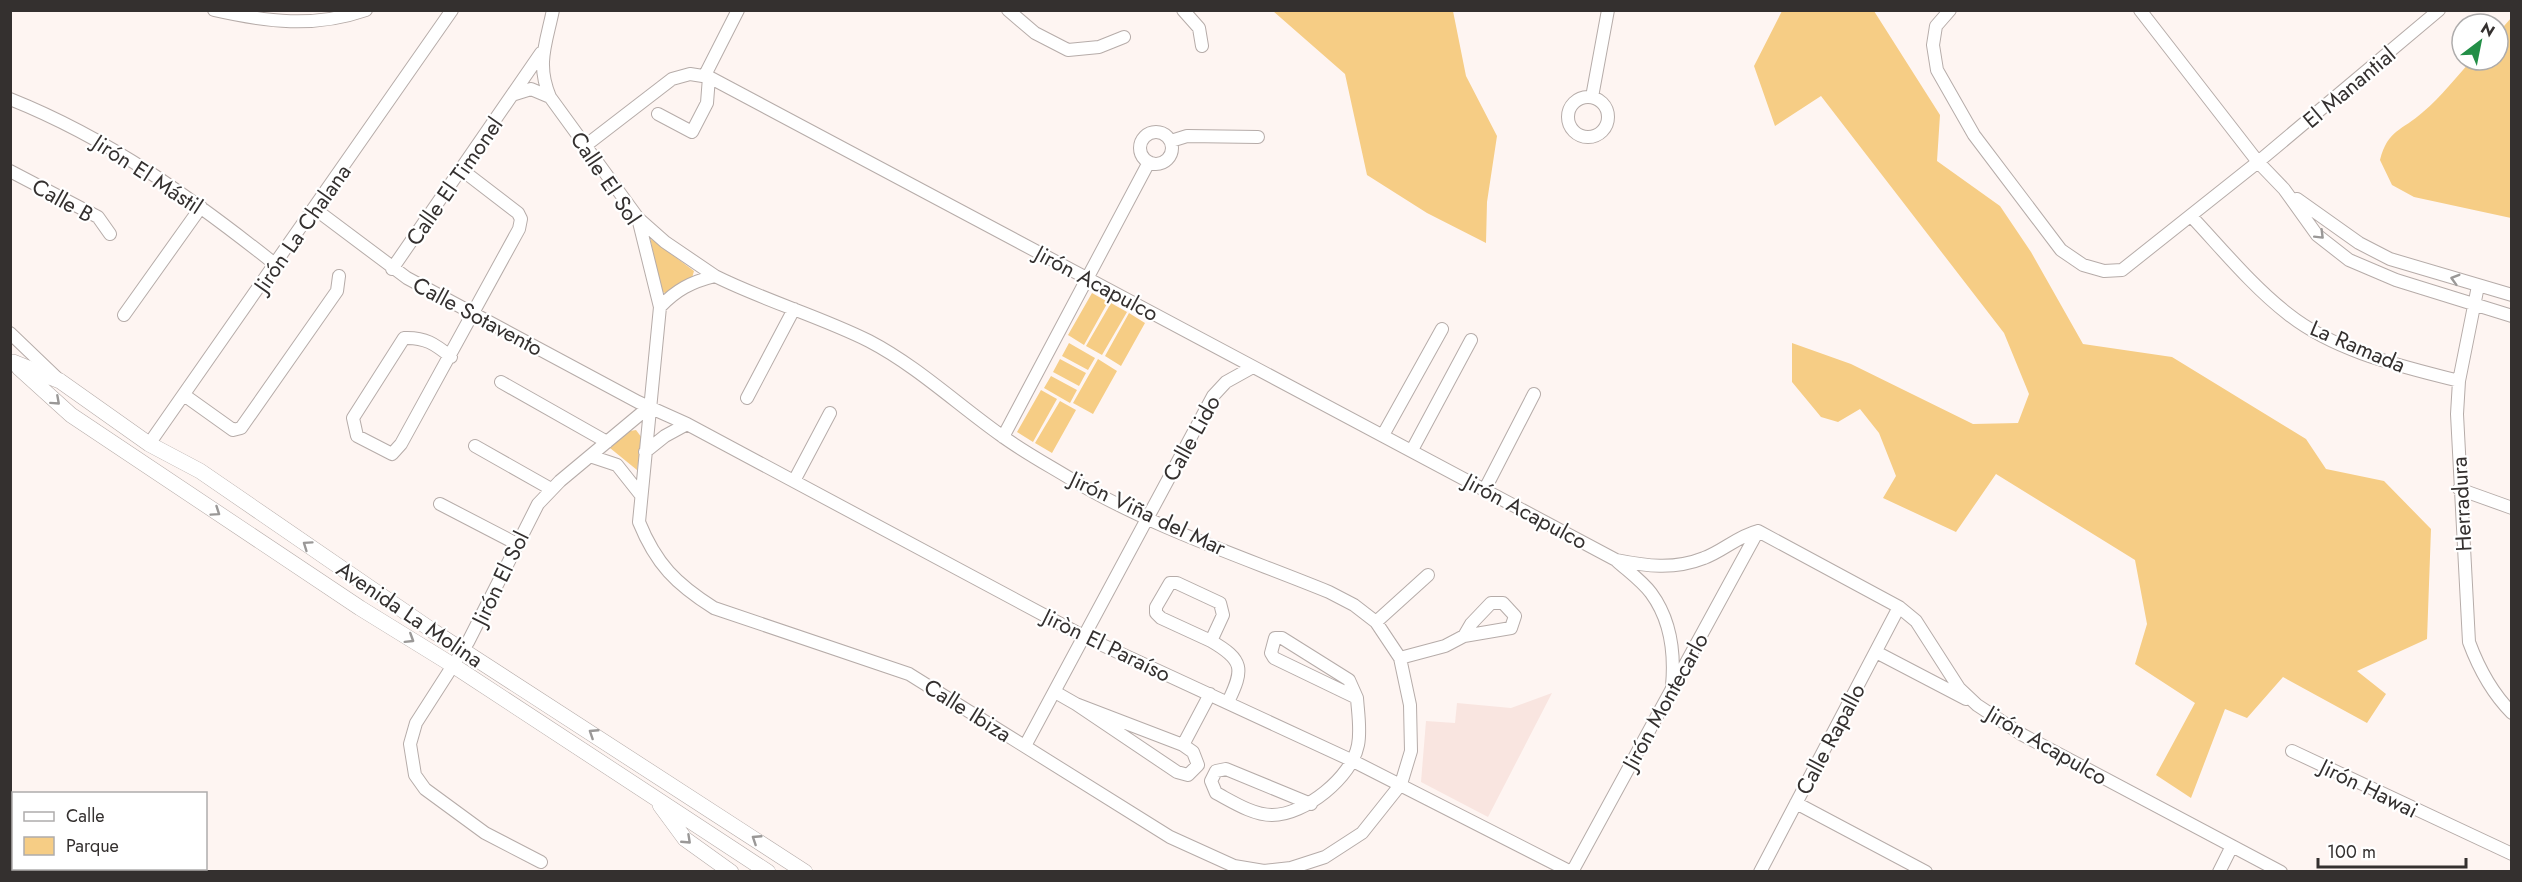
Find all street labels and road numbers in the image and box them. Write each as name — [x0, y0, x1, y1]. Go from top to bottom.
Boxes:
street label: El Manantial — [2296, 39, 2402, 135]
street label: Calle El Timonel — [398, 110, 510, 252]
street label: Jirón El Mástil — [84, 125, 209, 222]
street label: Calle El Sol — [563, 125, 649, 231]
street label: Jirón La Chalana — [244, 157, 358, 301]
street label: Calle B — [26, 170, 100, 230]
street label: Jirón Acapulco — [1027, 236, 1164, 329]
street label: Calle Sotavento — [407, 268, 549, 364]
street label: La Ramada — [2305, 312, 2411, 380]
street label: Calle Lido — [1154, 389, 1228, 487]
street label: Herradura — [2443, 456, 2479, 552]
street label: Jirón Viña del Mar — [1062, 462, 1232, 563]
street label: Jirón Acapulco — [1456, 464, 1593, 557]
street label: Jirón El Sol — [462, 525, 537, 633]
street label: Avenida La Molina — [330, 553, 490, 675]
street label: Jiròn El Paraíso — [1035, 599, 1176, 690]
street label: Jirón Montecarlo — [1613, 627, 1716, 778]
street label: Calle Ibiza — [918, 670, 1018, 750]
street label: Calle Rapallo — [1787, 678, 1873, 800]
street label: Jirón Acapulco — [1978, 696, 2114, 793]
street label: Jirón Hawai — [2312, 749, 2424, 826]

